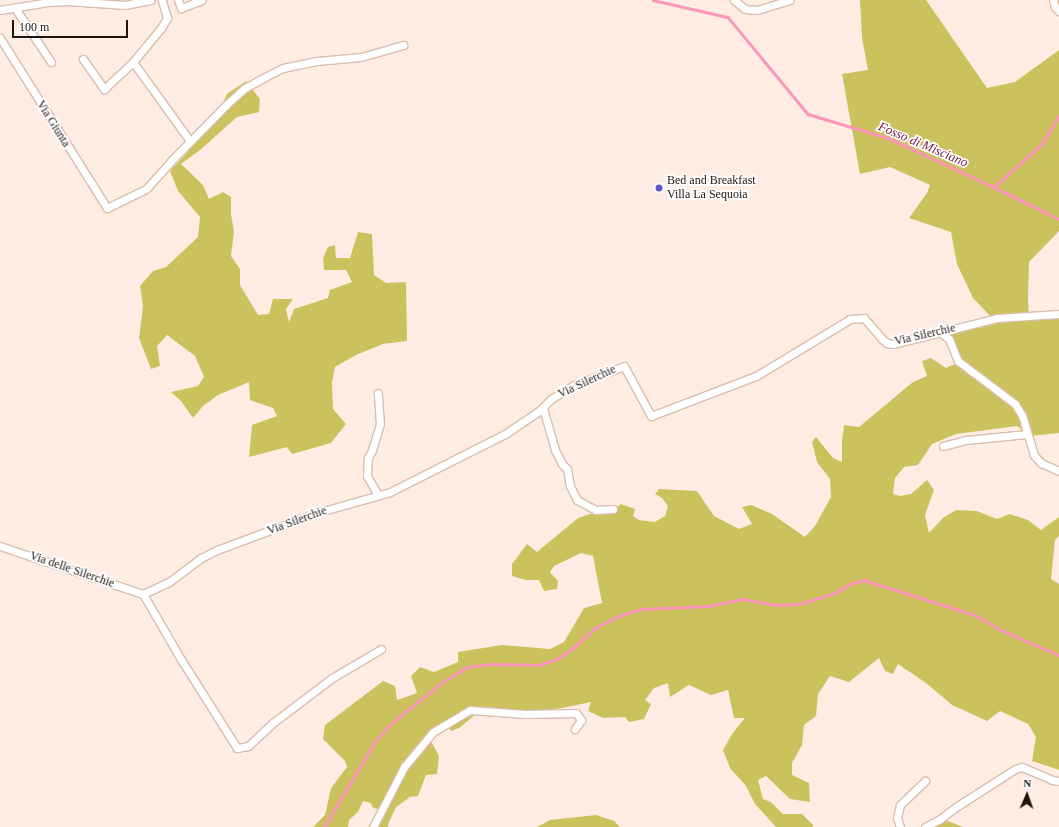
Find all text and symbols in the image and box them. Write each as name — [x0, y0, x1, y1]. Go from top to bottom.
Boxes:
scale bar — [14, 12, 130, 38]
text: 100 m — [19, 20, 49, 34]
street label: Via Giunta — [33, 98, 73, 150]
water label: Fosso di Misciano — [876, 119, 970, 171]
place label: Bed and Breakfast Villa La Sequoia — [667, 174, 756, 202]
marker: Bed and Breakfast Villa La Sequoia — [654, 183, 664, 193]
street label: Via Silerchie — [893, 321, 957, 349]
street label: Via Silerchie — [556, 362, 618, 402]
street label: Via Silerchie — [265, 504, 329, 538]
street label: Via delle Silerchie — [28, 549, 116, 591]
north arrow — [1007, 775, 1047, 815]
text: N — [1023, 777, 1032, 789]

